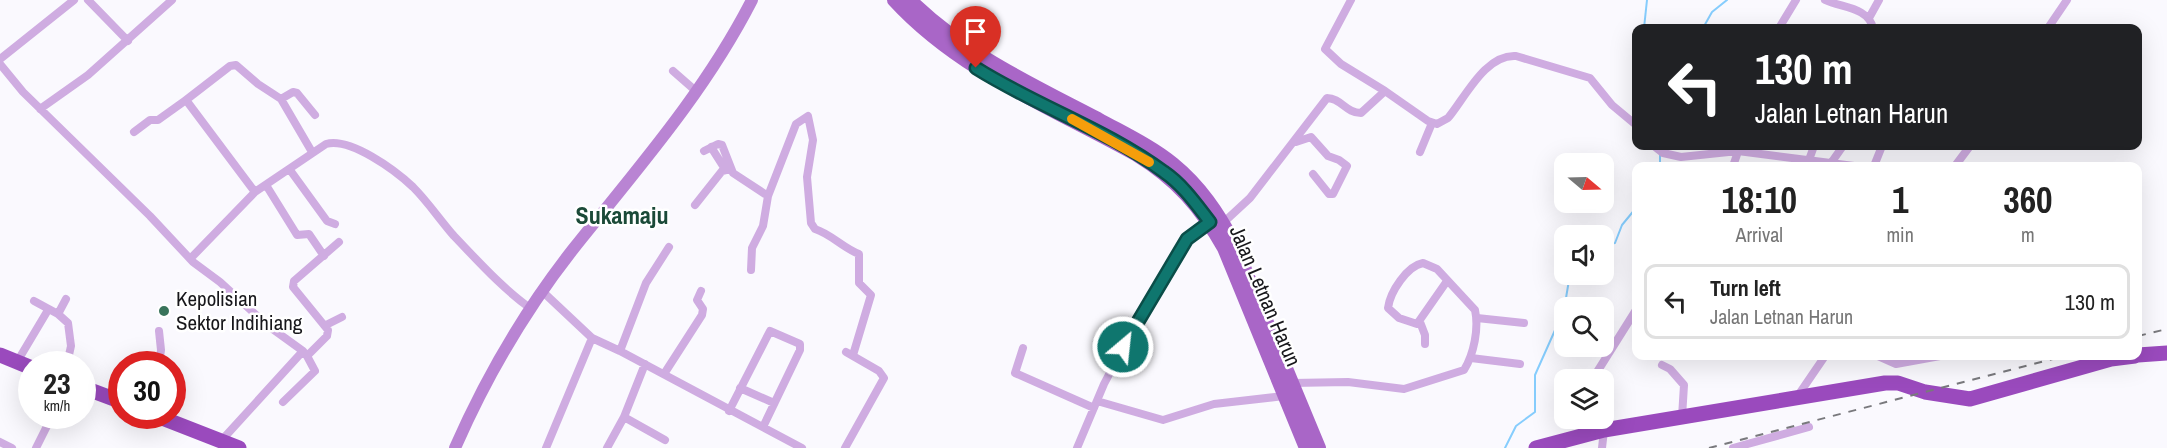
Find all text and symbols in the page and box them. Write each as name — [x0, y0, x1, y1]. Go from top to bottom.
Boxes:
pin — [950, 6, 1001, 68]
icon: arrive — [959, 15, 992, 48]
text: 130 m — [1755, 41, 1853, 97]
icon: left — [1656, 48, 1734, 126]
text: Jalan Letnan Harun — [1755, 95, 1948, 131]
north arrow — [1554, 153, 1614, 213]
map controls — [1554, 153, 1614, 429]
text: 18:10 — [1721, 176, 1797, 224]
text: 1 — [1892, 176, 1908, 224]
text: 360 — [2003, 176, 2053, 224]
district label: Sukamaju — [576, 199, 668, 231]
street label: Jalan Letnan Harun — [1223, 221, 1308, 371]
text: Arrival — [1736, 221, 1783, 248]
text: min — [1886, 221, 1914, 248]
text: m — [2021, 221, 2035, 248]
button: sound — [1554, 225, 1614, 285]
text: Turn left — [1710, 273, 1781, 303]
place label: Kepolisian Sektor Indihiang — [176, 284, 303, 337]
icon: left — [1659, 285, 1692, 318]
text: 130 m — [2065, 287, 2115, 317]
button: search — [1554, 297, 1614, 357]
text: Jalan Letnan Harun — [1710, 303, 1853, 330]
marker: Kepolisian Sektor Indihiang — [157, 304, 171, 318]
position arrow — [1091, 315, 1155, 379]
speed limit sign: 30 — [108, 351, 186, 429]
text: 23 — [43, 363, 71, 403]
button: layers — [1554, 369, 1614, 429]
text: km/h — [44, 395, 70, 416]

